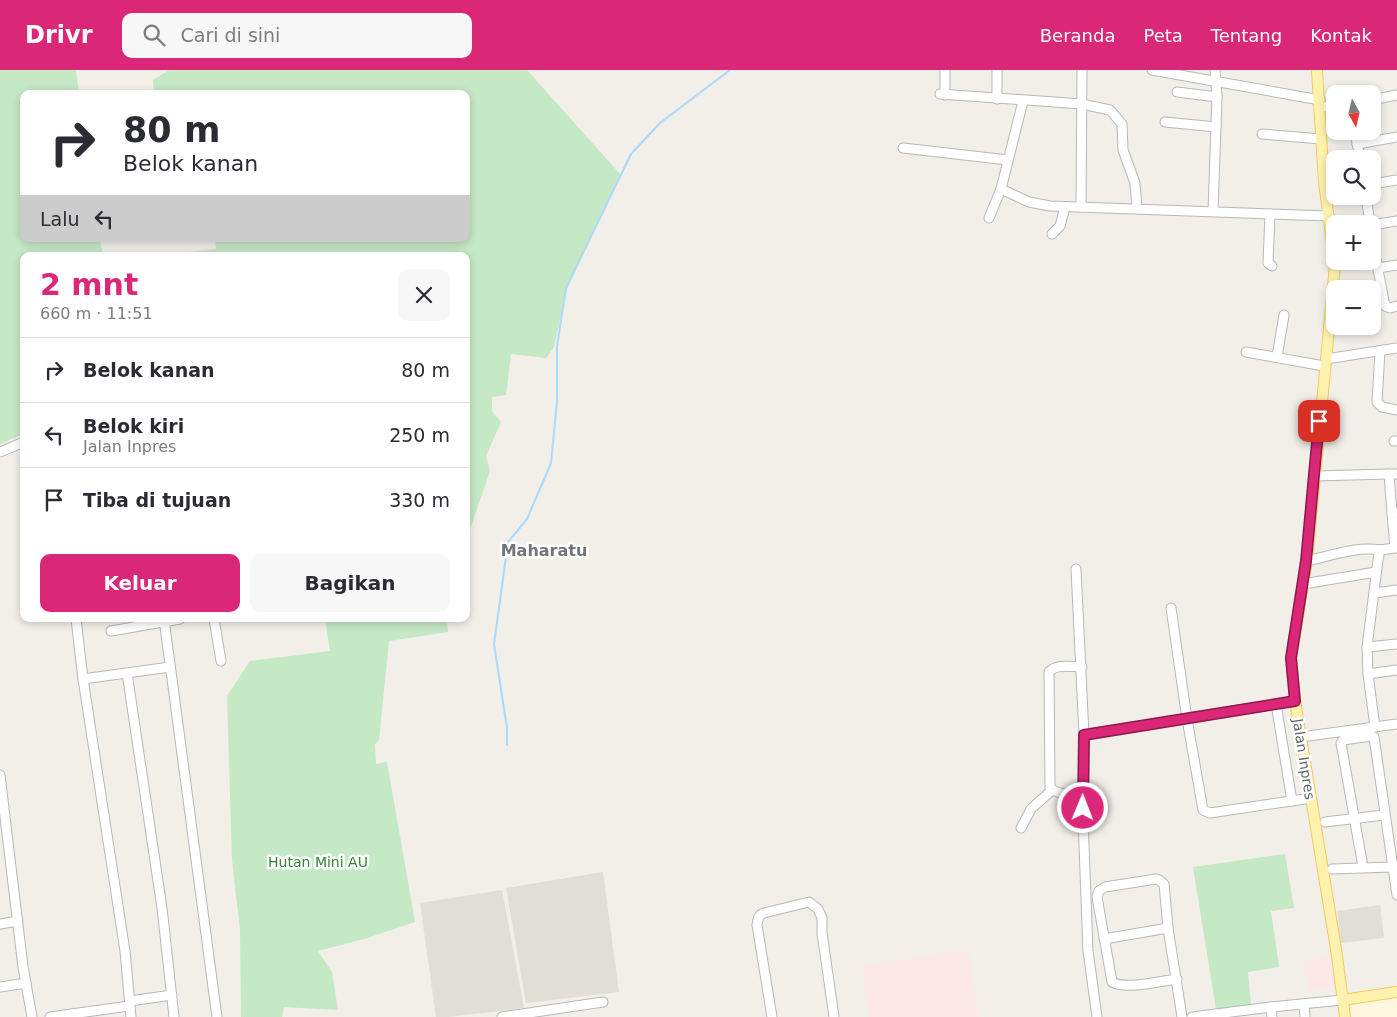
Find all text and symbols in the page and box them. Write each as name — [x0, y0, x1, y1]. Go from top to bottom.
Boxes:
search box — [122, 13, 472, 58]
text: Drivr — [25, 21, 92, 49]
icon: search — [140, 21, 168, 49]
text: Cari di sini — [180, 24, 280, 46]
text: Beranda — [1040, 25, 1115, 46]
text: Peta — [1143, 25, 1183, 46]
text: Tentang — [1211, 25, 1282, 46]
text: Kontak — [1310, 25, 1372, 46]
north arrow — [1326, 85, 1381, 140]
map controls — [1326, 85, 1381, 335]
icon: right — [40, 110, 105, 175]
text: 80 m — [123, 110, 220, 150]
button: search — [1326, 150, 1381, 205]
text: Belok kanan — [123, 151, 258, 176]
icon: left — [90, 205, 118, 233]
text: Lalu — [40, 208, 80, 230]
button: + — [1326, 215, 1381, 270]
text: 2 mnt — [40, 267, 138, 302]
button: close — [398, 269, 450, 321]
button: − — [1326, 280, 1381, 335]
text: 660 m · 11:51 — [40, 304, 153, 323]
icon: right — [40, 356, 68, 384]
text: Belok kanan — [83, 359, 215, 381]
text: 80 m — [401, 359, 450, 381]
pin — [1298, 400, 1340, 442]
icon: arrive — [1305, 407, 1333, 435]
text: Belok kiri — [83, 415, 184, 437]
icon: left — [40, 421, 68, 449]
text: 250 m — [389, 424, 450, 446]
text: Jalan Inpres — [83, 437, 176, 456]
icon: arrive — [40, 486, 68, 514]
text: Tiba di tujuan — [83, 489, 231, 511]
text: 330 m — [389, 489, 450, 511]
district label: Maharatu — [501, 541, 587, 560]
button: Keluar — [40, 554, 240, 612]
button: Bagikan — [250, 554, 450, 612]
street label: Jalan Inpres — [1290, 716, 1318, 801]
position arrow — [1056, 781, 1108, 833]
park label: Hutan Mini AU — [268, 854, 368, 870]

